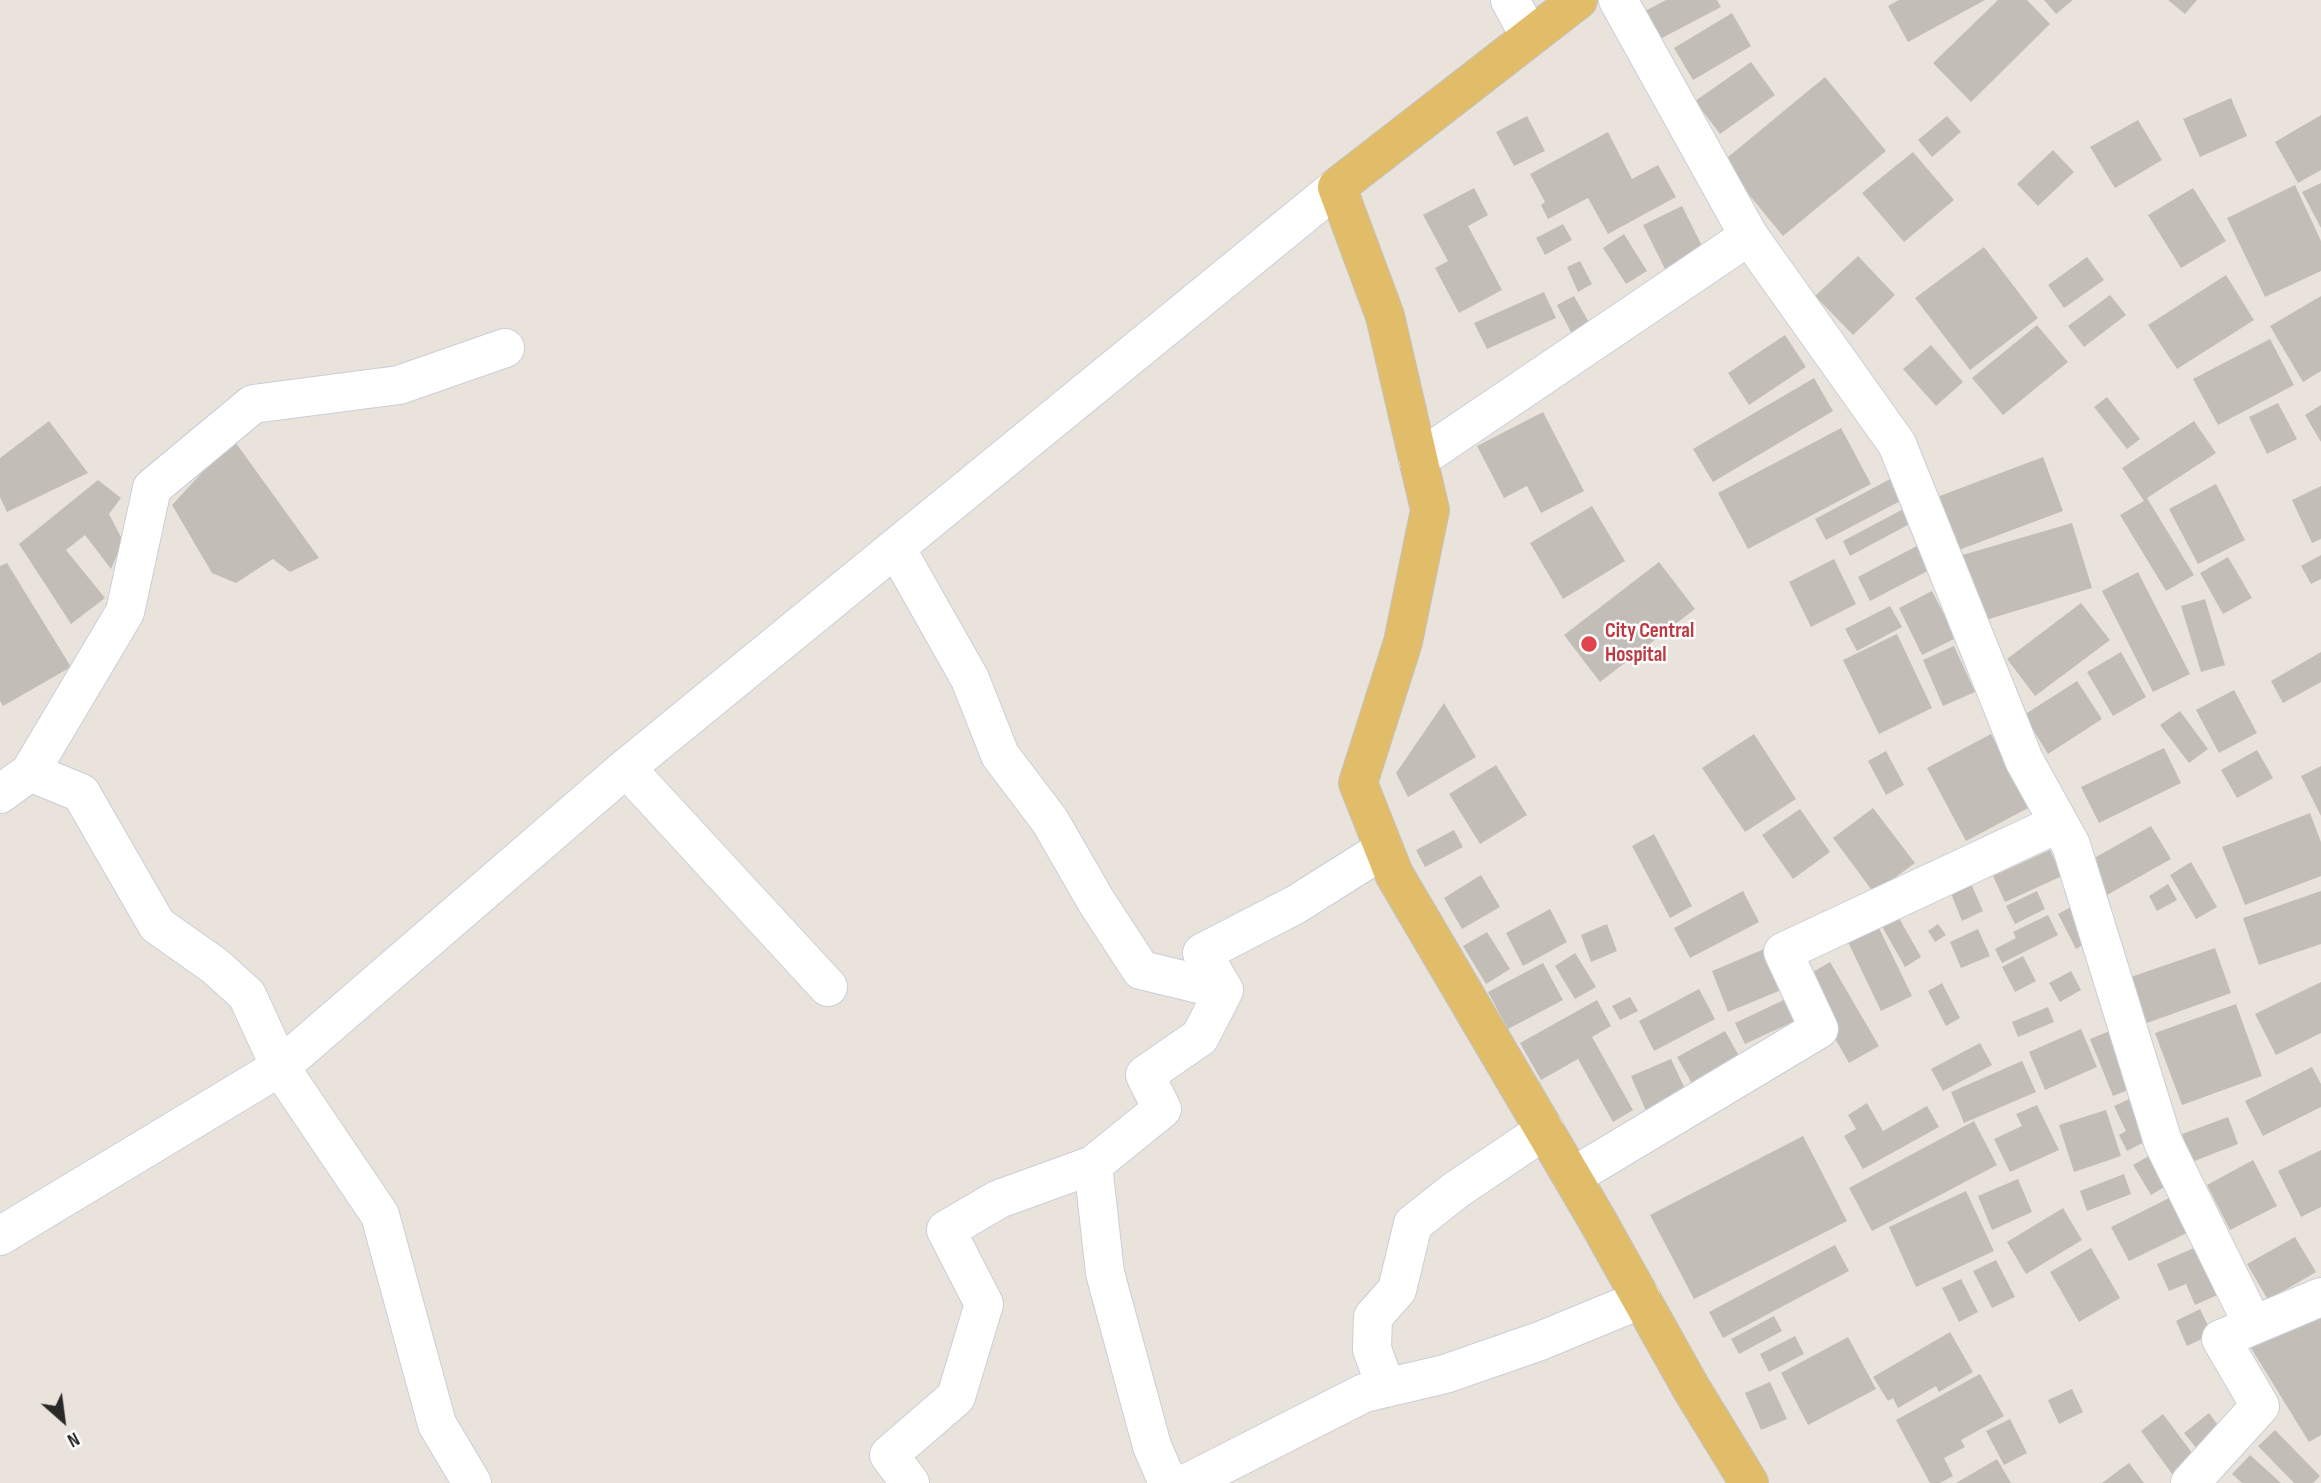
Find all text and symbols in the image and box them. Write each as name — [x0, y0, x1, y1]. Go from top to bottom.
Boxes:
place label: City Central Hospital — [1605, 619, 1694, 669]
marker: City Central Hospital — [1579, 634, 1599, 654]
north arrow — [28, 1385, 98, 1455]
text: N — [63, 1426, 83, 1452]

